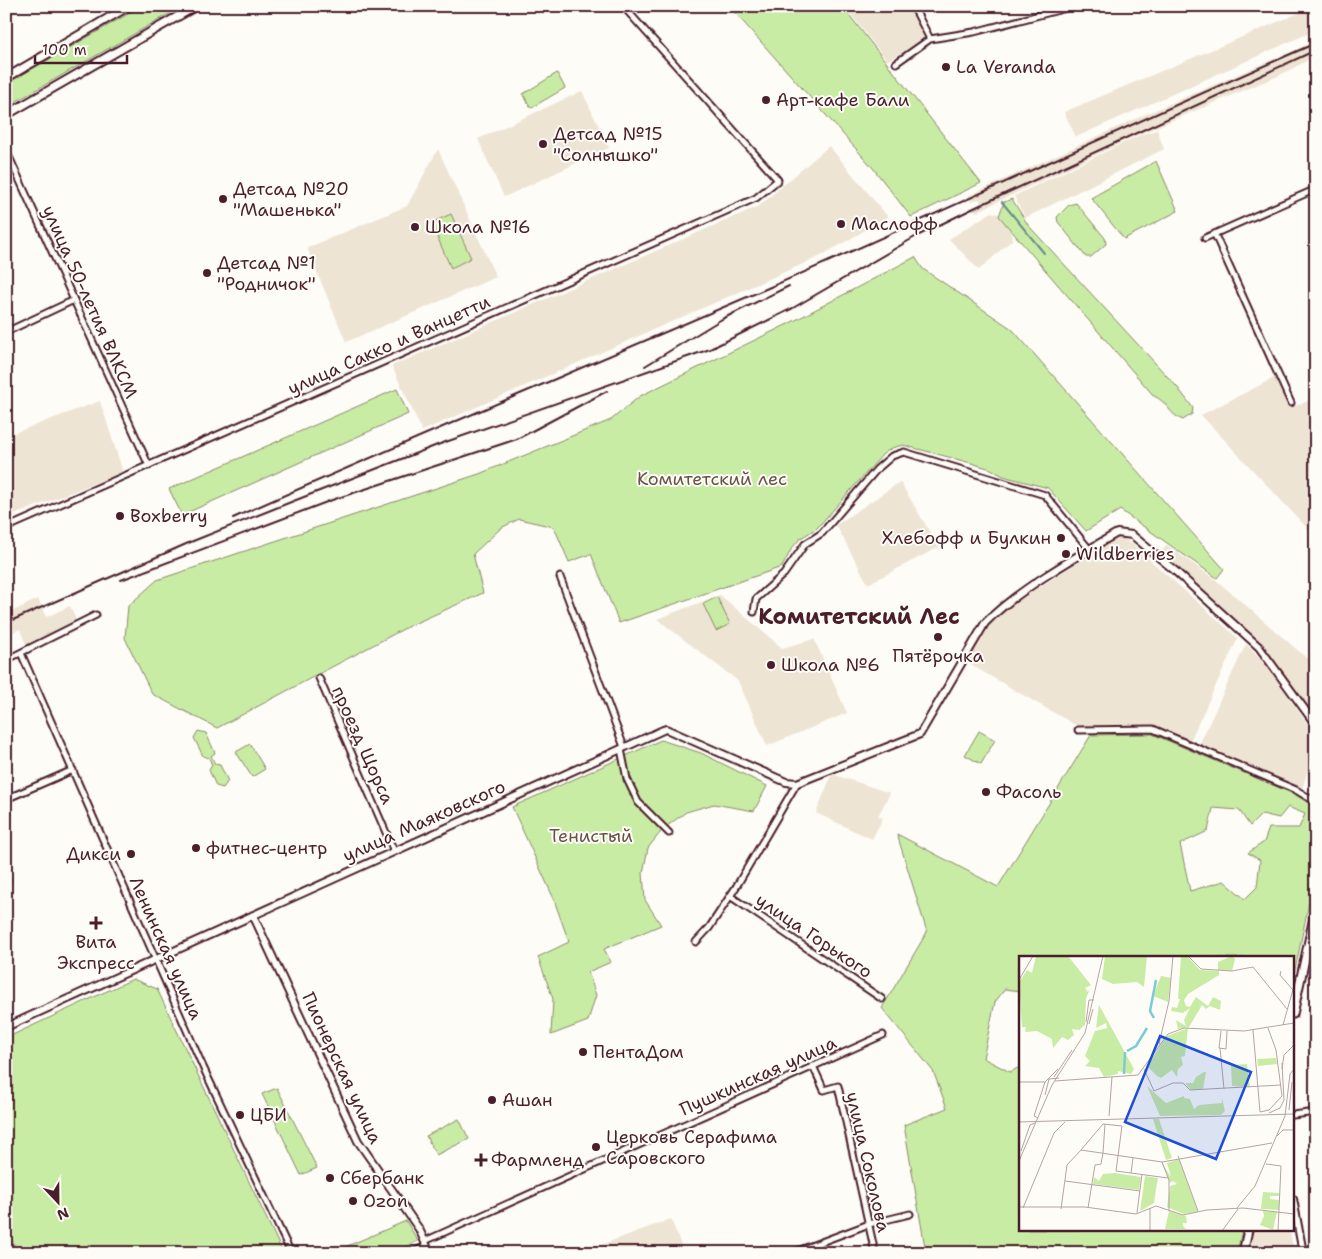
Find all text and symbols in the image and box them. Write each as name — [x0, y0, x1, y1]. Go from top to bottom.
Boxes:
scale bar — [35, 32, 128, 64]
text: 100 m — [42, 40, 87, 60]
place label: La Veranda — [956, 55, 1056, 79]
marker: La Veranda — [940, 61, 952, 73]
place label: Арт-кафе Бали — [776, 88, 910, 112]
marker: Арт-кафе Бали — [760, 94, 772, 106]
place label: Детсад №15 "Солнышко" — [553, 122, 662, 167]
marker: Детсад №15 "Солнышко" — [537, 138, 549, 150]
place label: Детсад №20 "Машенька" — [233, 177, 349, 222]
marker: Детсад №20 "Машенька" — [217, 193, 229, 205]
street label: улица 50-летия ВЛКСМ — [37, 202, 143, 402]
place label: Маслофф — [851, 212, 938, 236]
place label: Школа №16 — [425, 215, 531, 239]
marker: Маслофф — [835, 218, 847, 230]
marker: Школа №16 — [409, 221, 421, 233]
place label: Детсад №1 "Родничок" — [217, 251, 316, 296]
marker: Детсад №1 "Родничок" — [201, 267, 213, 279]
street label: улица Сакко и Ванцетти — [284, 289, 494, 401]
park label: Комитетский лес — [637, 467, 787, 491]
place label: Boxberry — [130, 504, 208, 528]
marker: Boxberry — [114, 510, 126, 522]
place label: Хлебофф и Булкин — [882, 526, 1051, 550]
marker: Хлебофф и Булкин — [1055, 532, 1067, 544]
place label: Wildberries — [1076, 542, 1175, 566]
marker: Wildberries — [1060, 548, 1072, 560]
district label: Комитетский Лес — [758, 602, 960, 631]
marker: Пятёрочка — [932, 631, 944, 643]
place label: Пятёрочка — [892, 644, 984, 668]
place label: Школа №6 — [781, 653, 880, 677]
marker: Школа №6 — [765, 659, 777, 671]
street label: проезд Щорса — [326, 682, 400, 808]
street label: улица Маяковского — [339, 774, 509, 868]
place label: Фасоль — [996, 780, 1061, 804]
marker: Фасоль — [980, 786, 992, 798]
park label: Тенистый — [549, 824, 633, 848]
place label: фитнес-центр — [206, 836, 327, 860]
place label: Дикси — [66, 842, 121, 866]
marker: фитнес-центр — [190, 842, 202, 854]
marker: Дикси — [125, 848, 137, 860]
street label: Ленинская улица — [124, 873, 208, 1023]
street label: улица Горького — [751, 888, 877, 984]
marker: Вита Экспресс — [90, 917, 102, 929]
place label: Вита Экспресс — [57, 930, 135, 975]
inset map — [1019, 956, 1294, 1232]
street label: Пионерская улица — [296, 988, 388, 1148]
street label: Пушкинская улица — [676, 1031, 840, 1121]
place label: ПентаДом — [593, 1040, 684, 1064]
marker: ПентаДом — [577, 1046, 589, 1058]
place label: Ашан — [502, 1088, 553, 1112]
street label: улица Соколова — [840, 1089, 896, 1235]
marker: Ашан — [486, 1094, 498, 1106]
place label: ЦБИ — [250, 1103, 287, 1127]
marker: ЦБИ — [234, 1109, 246, 1121]
place label: Церковь Серафима Саровского — [606, 1125, 777, 1170]
marker: Церковь Серафима Саровского — [590, 1141, 602, 1153]
place label: Фармленд — [491, 1148, 585, 1172]
marker: Фармленд — [475, 1154, 487, 1166]
place label: Сбербанк — [340, 1166, 424, 1190]
marker: Сбербанк — [324, 1172, 336, 1184]
north arrow — [32, 1176, 82, 1226]
place label: Ozon — [363, 1189, 408, 1213]
marker: Ozon — [347, 1195, 359, 1207]
text: N — [54, 1204, 71, 1224]

